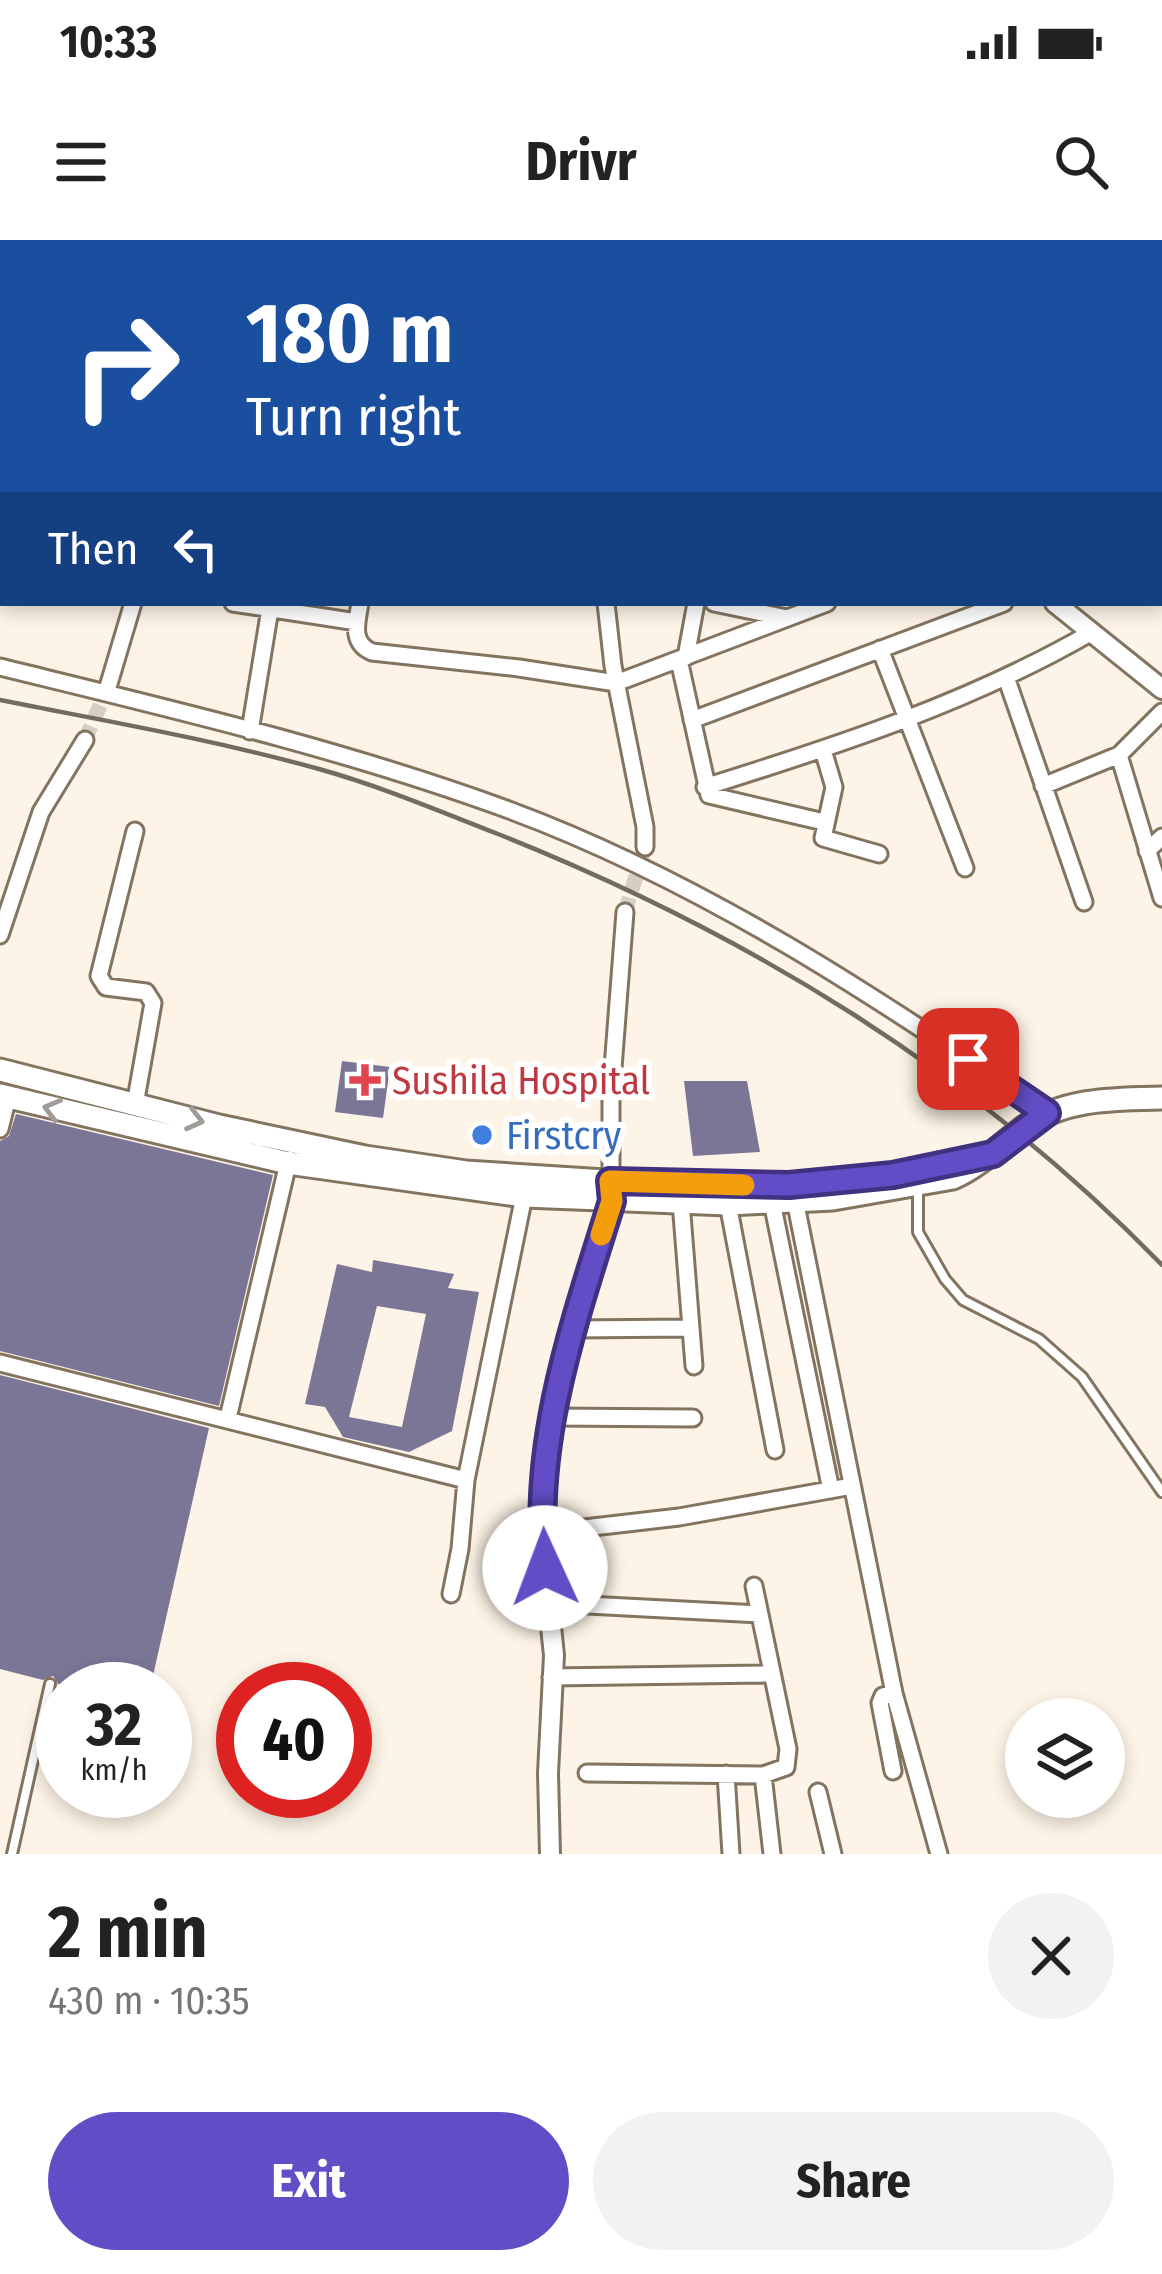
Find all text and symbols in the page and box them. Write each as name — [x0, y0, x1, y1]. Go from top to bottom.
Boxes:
text: 10:33 — [60, 15, 157, 69]
icon: menu — [48, 129, 114, 195]
icon: search — [1048, 129, 1114, 195]
text: Drivr — [525, 130, 637, 194]
text: 180 m — [246, 283, 453, 384]
icon: right — [48, 288, 204, 444]
text: Turn right — [246, 385, 461, 449]
icon: left — [163, 516, 229, 582]
text: Then — [48, 522, 139, 576]
pin — [917, 1008, 1019, 1110]
icon: arrive — [935, 1026, 1001, 1092]
place label: Sushila Hospital — [392, 1058, 650, 1104]
marker: Sushila Hospital — [349, 1064, 381, 1096]
one-way arrow — [42, 1098, 62, 1123]
one-way arrow — [184, 1106, 204, 1131]
place label: Firstcry — [506, 1113, 622, 1159]
marker: Firstcry — [469, 1122, 495, 1148]
position arrow — [482, 1505, 608, 1631]
speed limit sign: 40 — [216, 1662, 372, 1818]
text: 32 — [86, 1689, 142, 1761]
map controls — [1005, 1698, 1125, 1818]
button: layers — [1005, 1698, 1125, 1818]
text: km/h — [81, 1752, 147, 1788]
text: 2 min — [48, 1890, 208, 1976]
button: close — [988, 1893, 1114, 2019]
text: 430 m · 10:35 — [48, 1978, 250, 2024]
button: Exit — [48, 2112, 569, 2250]
button: Share — [593, 2112, 1114, 2250]

